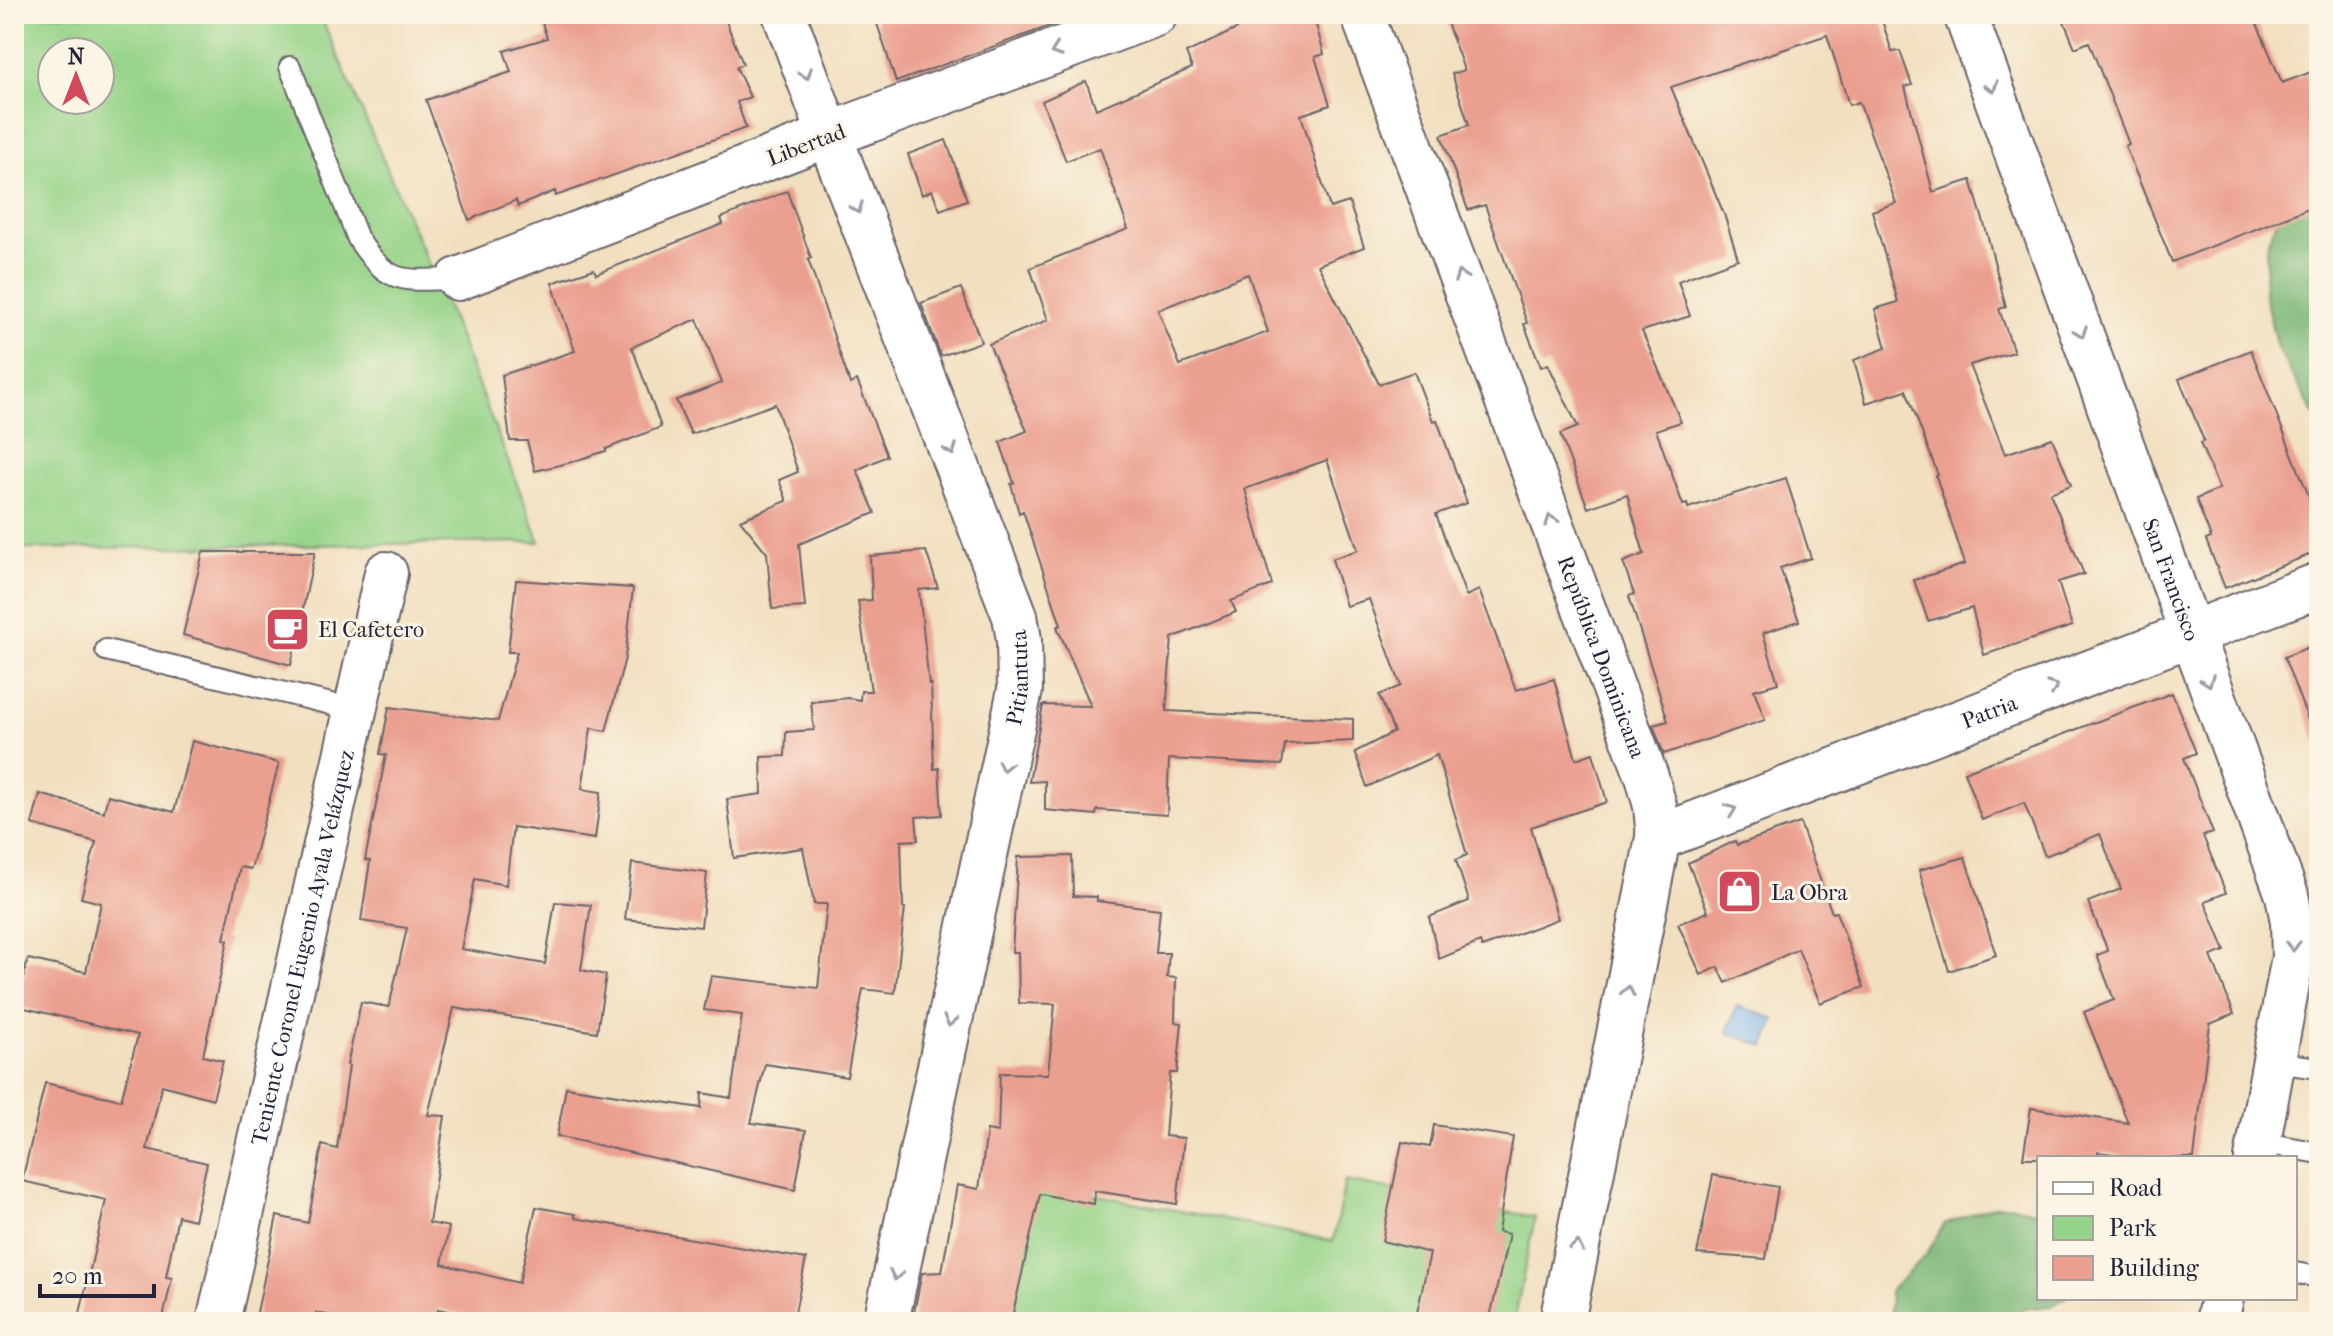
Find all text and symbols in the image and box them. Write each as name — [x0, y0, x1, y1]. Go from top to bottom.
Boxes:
north arrow — [36, 36, 116, 116]
one-way arrow — [1050, 41, 1064, 58]
text: N — [68, 44, 85, 70]
one-way arrow — [796, 67, 813, 81]
one-way arrow — [1982, 79, 1999, 93]
street label: Libertad — [764, 118, 850, 172]
one-way arrow — [847, 200, 864, 214]
one-way arrow — [1453, 270, 1470, 284]
one-way arrow — [2071, 324, 2088, 338]
one-way arrow — [941, 442, 958, 456]
one-way arrow — [1544, 514, 1561, 528]
street label: San Francisco — [2136, 515, 2205, 644]
street label: República Dominicana — [1552, 552, 1651, 762]
cafe icon: El Cafetero — [263, 605, 311, 653]
place label: El Cafetero — [318, 617, 424, 643]
street label: Pitiantuta — [1001, 628, 1034, 728]
one-way arrow — [2198, 673, 2215, 687]
one-way arrow — [2045, 680, 2059, 697]
street label: Patria — [1958, 690, 2022, 735]
street label: Teniente Coronel Eugenio Ayala Velázquez — [246, 747, 360, 1148]
one-way arrow — [996, 759, 1013, 773]
one-way arrow — [1723, 803, 1737, 820]
shop icon: La Obra — [1716, 868, 1764, 916]
place label: La Obra — [1771, 880, 1848, 906]
one-way arrow — [2284, 940, 2302, 953]
one-way arrow — [1619, 984, 1636, 998]
one-way arrow — [942, 1013, 959, 1027]
legend — [2037, 1156, 2297, 1300]
text: Road — [2109, 1174, 2163, 1202]
text: Park — [2109, 1214, 2157, 1242]
one-way arrow — [1568, 1239, 1585, 1253]
scale bar — [40, 1248, 154, 1298]
text: Building — [2109, 1254, 2200, 1282]
text: 20 m — [52, 1262, 103, 1290]
one-way arrow — [888, 1268, 905, 1281]

